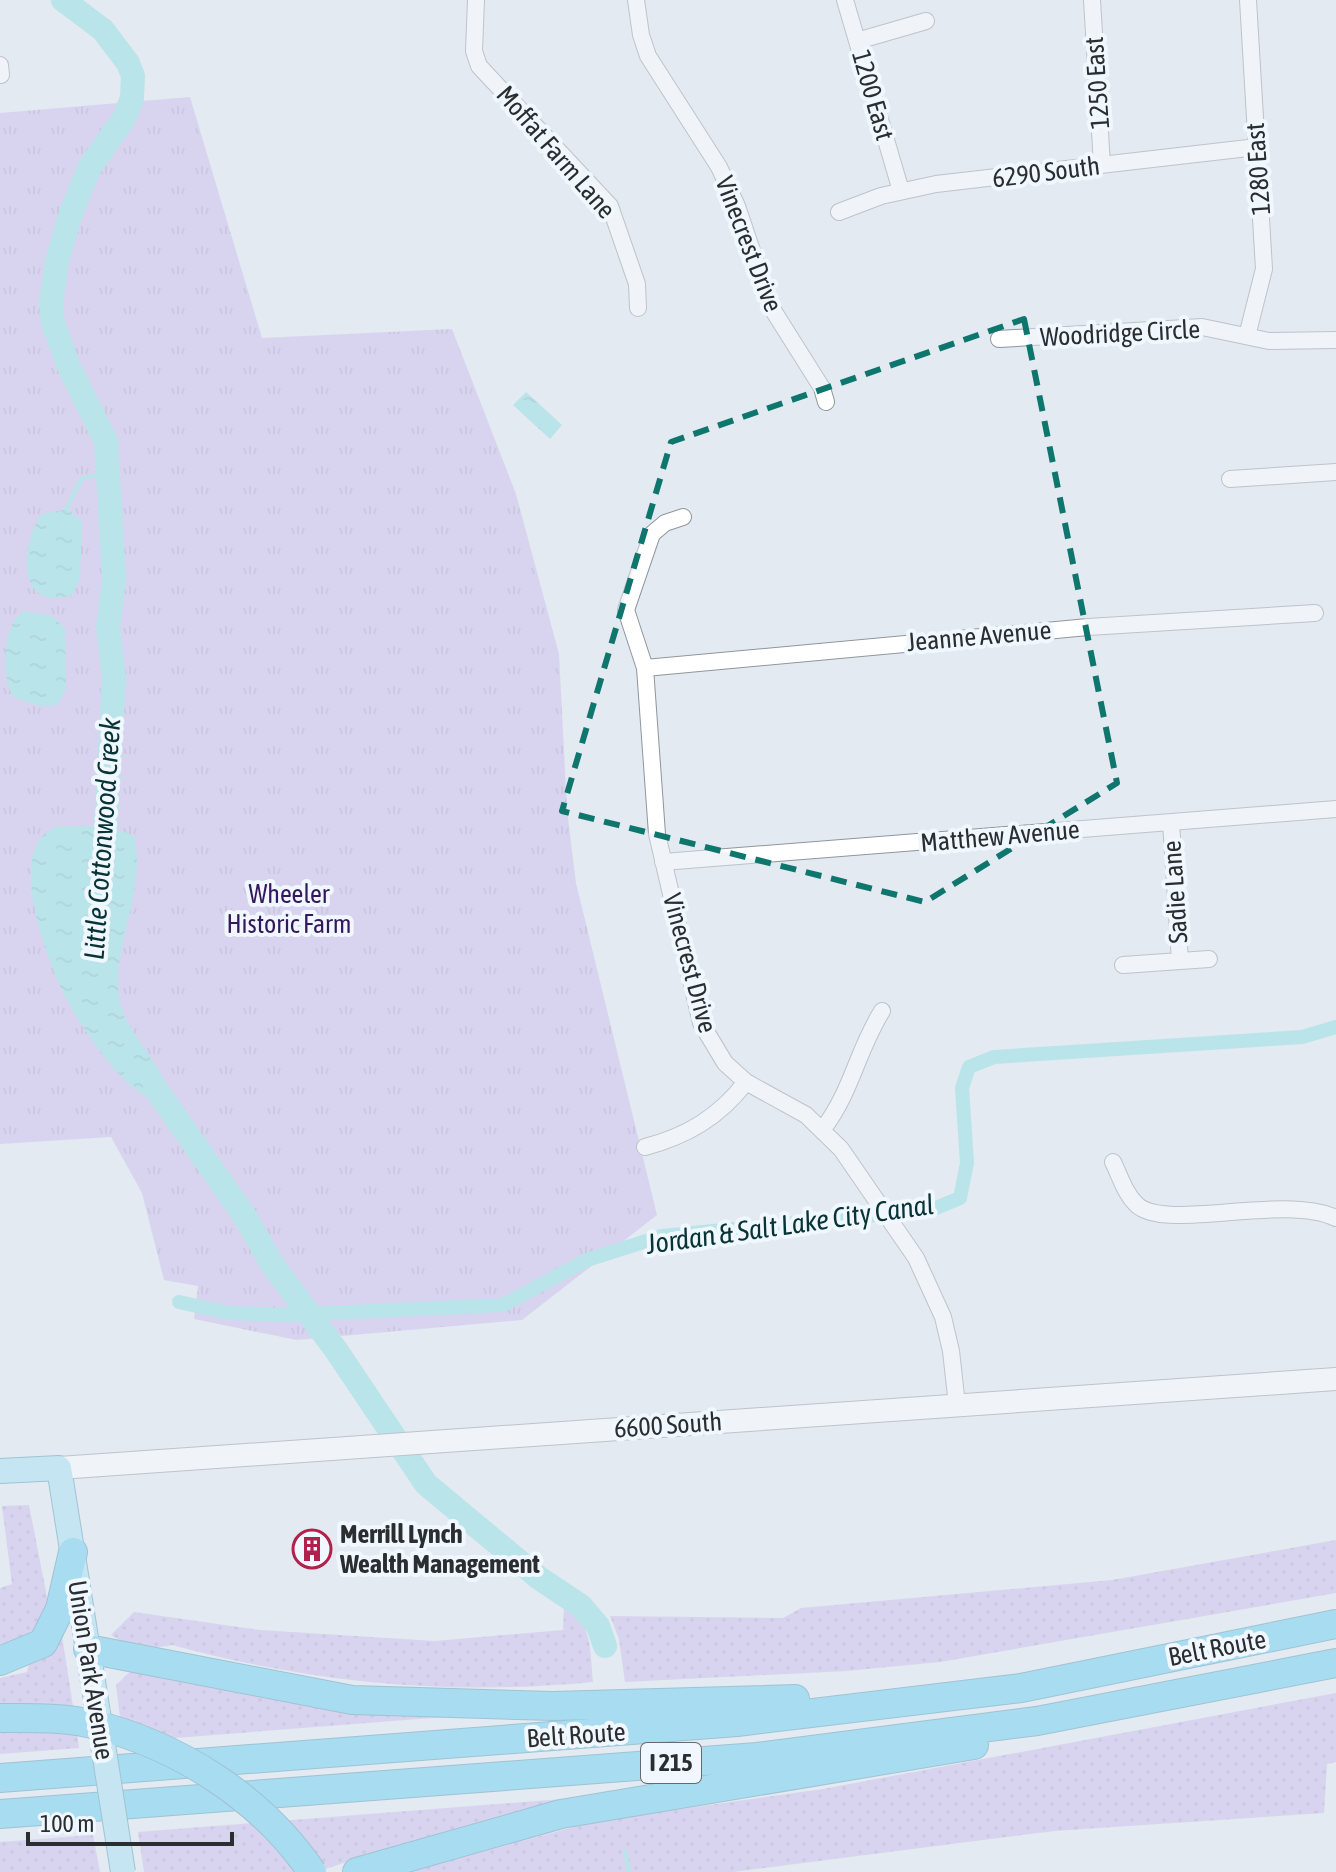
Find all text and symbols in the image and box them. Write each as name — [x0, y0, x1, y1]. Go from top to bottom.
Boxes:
street label: 1250 East — [1079, 36, 1115, 130]
street label: 1200 East — [846, 47, 900, 143]
street label: Moffat Farm Lane — [490, 80, 622, 224]
street label: 1280 East — [1240, 122, 1276, 216]
street label: 6290 South — [990, 151, 1102, 193]
street label: Vinecrest Drive — [709, 172, 789, 316]
street label: Woodridge Circle — [1039, 314, 1201, 352]
street label: Jeanne Avenue — [906, 615, 1052, 657]
water label: Little Cottonwood Creek — [78, 716, 126, 961]
street label: Matthew Avenue — [919, 814, 1081, 858]
street label: Sadie Lane — [1156, 839, 1194, 945]
park label: Wheeler Historic Farm — [227, 879, 351, 939]
street label: Vinecrest Drive — [657, 890, 723, 1036]
water label: Jordan & Salt Lake City Canal — [643, 1188, 936, 1260]
street label: 6600 South — [613, 1406, 723, 1444]
place label: Merrill Lynch Wealth Management — [339, 1519, 540, 1579]
building icon: Merrill Lynch Wealth Management — [291, 1528, 333, 1570]
street label: Union Park Avenue — [62, 1578, 120, 1762]
street label: Belt Route — [1166, 1624, 1268, 1672]
street label: Belt Route — [526, 1717, 626, 1753]
road number: I 215 — [641, 1743, 701, 1783]
scale bar — [28, 1796, 232, 1846]
text: 100 m — [40, 1810, 94, 1837]

